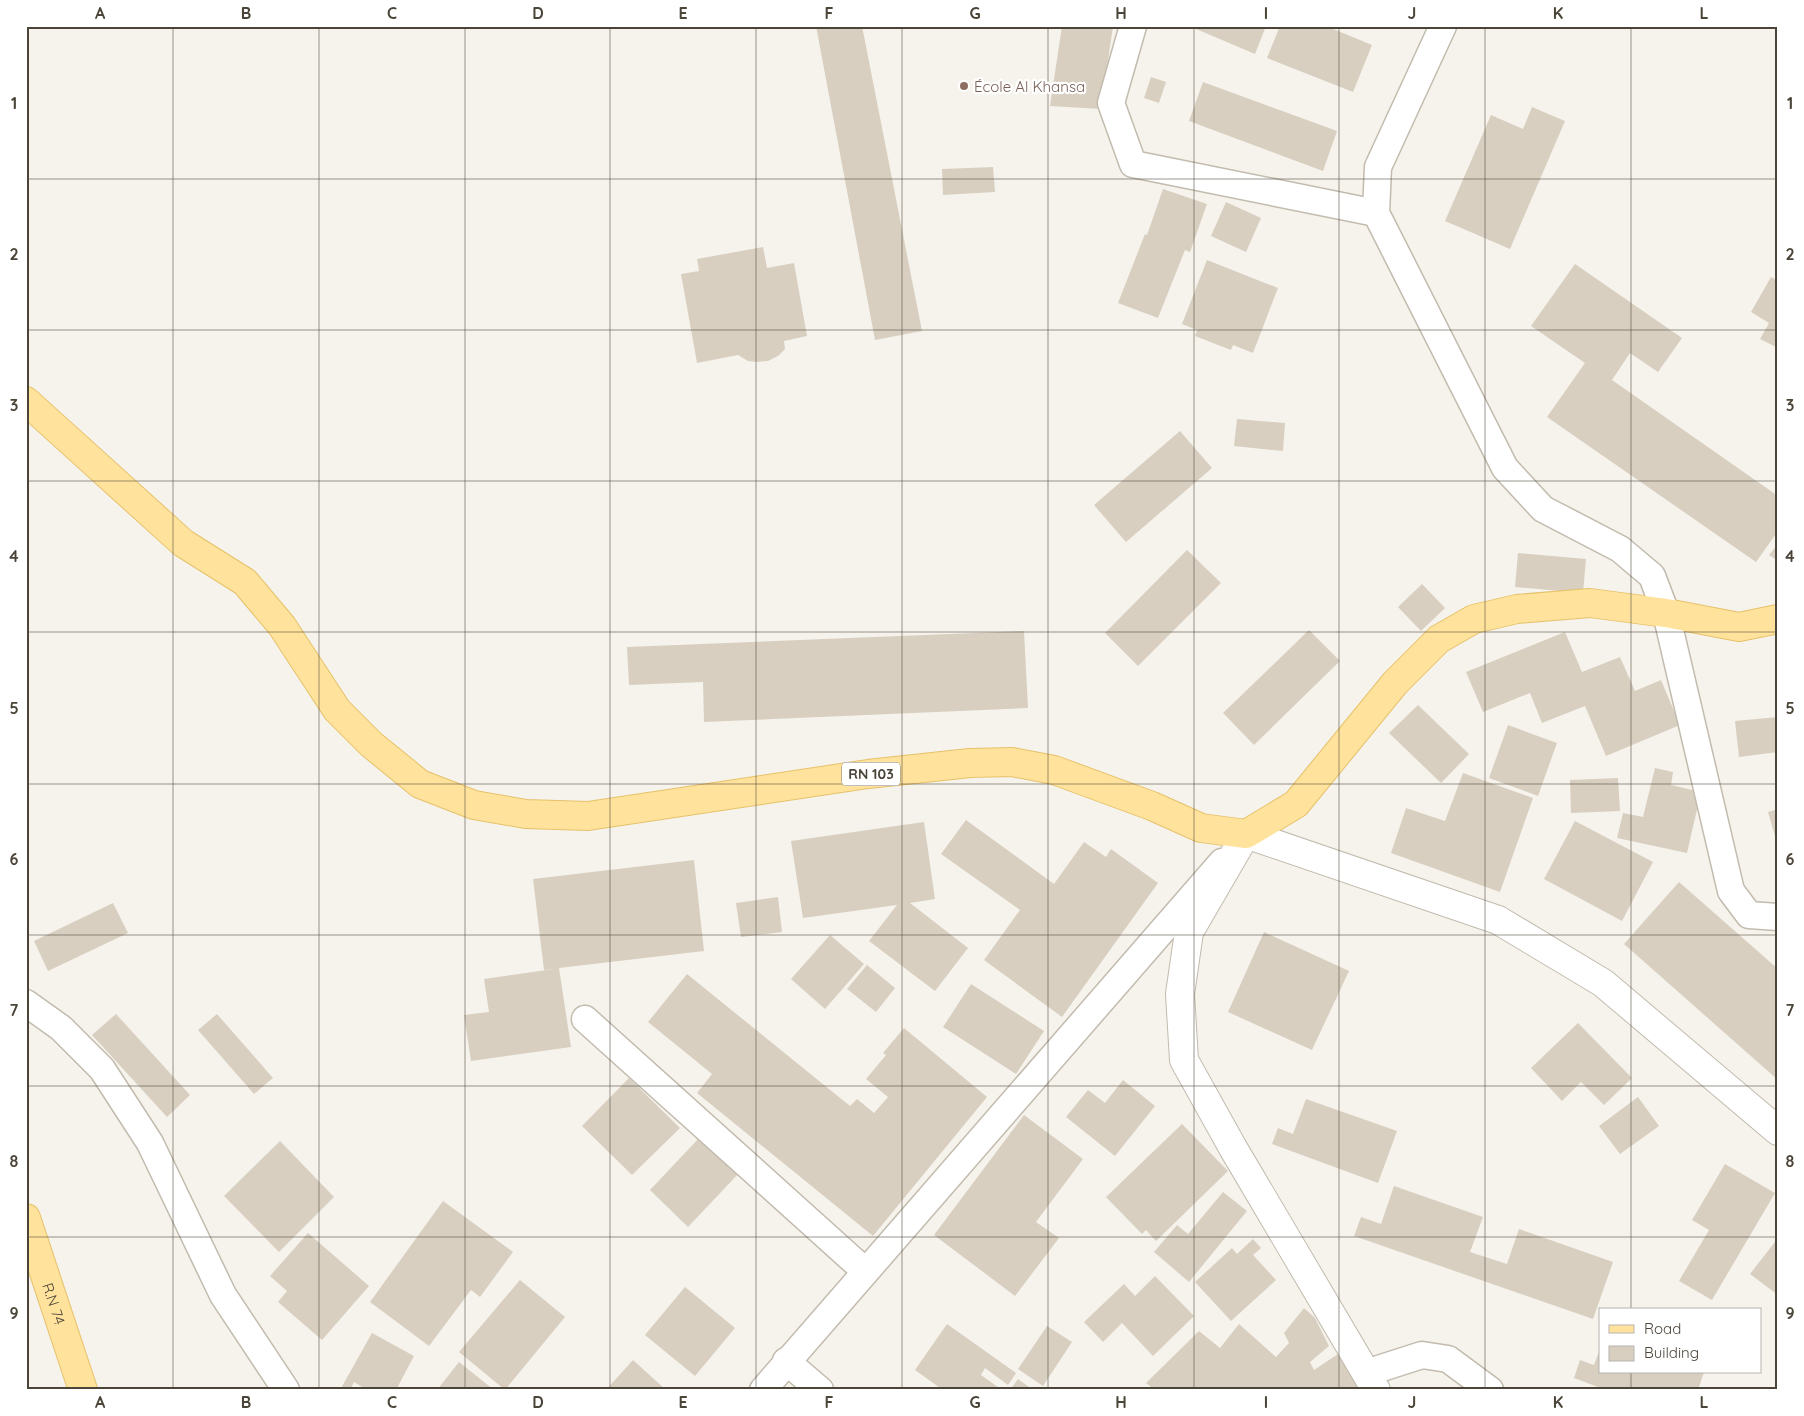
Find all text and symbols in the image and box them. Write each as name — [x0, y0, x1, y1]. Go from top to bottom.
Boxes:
text: A — [95, 3, 106, 23]
text: B — [241, 3, 251, 23]
text: C — [387, 3, 397, 23]
text: D — [532, 3, 544, 23]
text: E — [678, 3, 688, 23]
text: F — [825, 3, 834, 23]
text: G — [969, 3, 981, 23]
text: H — [1115, 3, 1127, 23]
text: I — [1264, 3, 1268, 23]
text: J — [1408, 3, 1416, 23]
text: K — [1553, 3, 1563, 23]
text: L — [1700, 3, 1709, 23]
place label: École Al Khansa — [974, 77, 1085, 96]
marker: École Al Khansa — [958, 80, 970, 92]
text: 1 — [11, 93, 17, 113]
text: 1 — [1787, 93, 1793, 113]
text: 2 — [9, 244, 19, 264]
text: 2 — [1785, 244, 1795, 264]
text: 3 — [10, 395, 18, 415]
text: 3 — [1786, 395, 1794, 415]
text: 4 — [9, 546, 19, 566]
text: 4 — [1785, 546, 1795, 566]
text: 5 — [9, 698, 19, 718]
text: 5 — [1785, 698, 1795, 718]
road number: RN 103 — [842, 762, 900, 786]
text: 6 — [10, 849, 19, 869]
text: 6 — [1786, 849, 1795, 869]
text: 7 — [10, 1000, 19, 1020]
text: 7 — [1786, 1000, 1795, 1020]
text: 8 — [10, 1151, 19, 1171]
text: 8 — [1786, 1151, 1795, 1171]
street label: R.N 74 — [39, 1280, 70, 1327]
text: 9 — [9, 1303, 19, 1323]
text: 9 — [1785, 1303, 1795, 1323]
legend — [1599, 1308, 1762, 1374]
text: Road — [1644, 1319, 1681, 1338]
text: Building — [1644, 1343, 1699, 1362]
text: A — [95, 1392, 106, 1412]
text: B — [241, 1392, 251, 1412]
text: C — [387, 1392, 397, 1412]
text: D — [532, 1392, 544, 1412]
text: E — [678, 1392, 688, 1412]
text: F — [825, 1392, 834, 1412]
text: G — [969, 1392, 981, 1412]
text: H — [1115, 1392, 1127, 1412]
text: I — [1264, 1392, 1268, 1412]
text: J — [1408, 1392, 1416, 1412]
text: K — [1553, 1392, 1563, 1412]
text: L — [1700, 1392, 1709, 1412]

